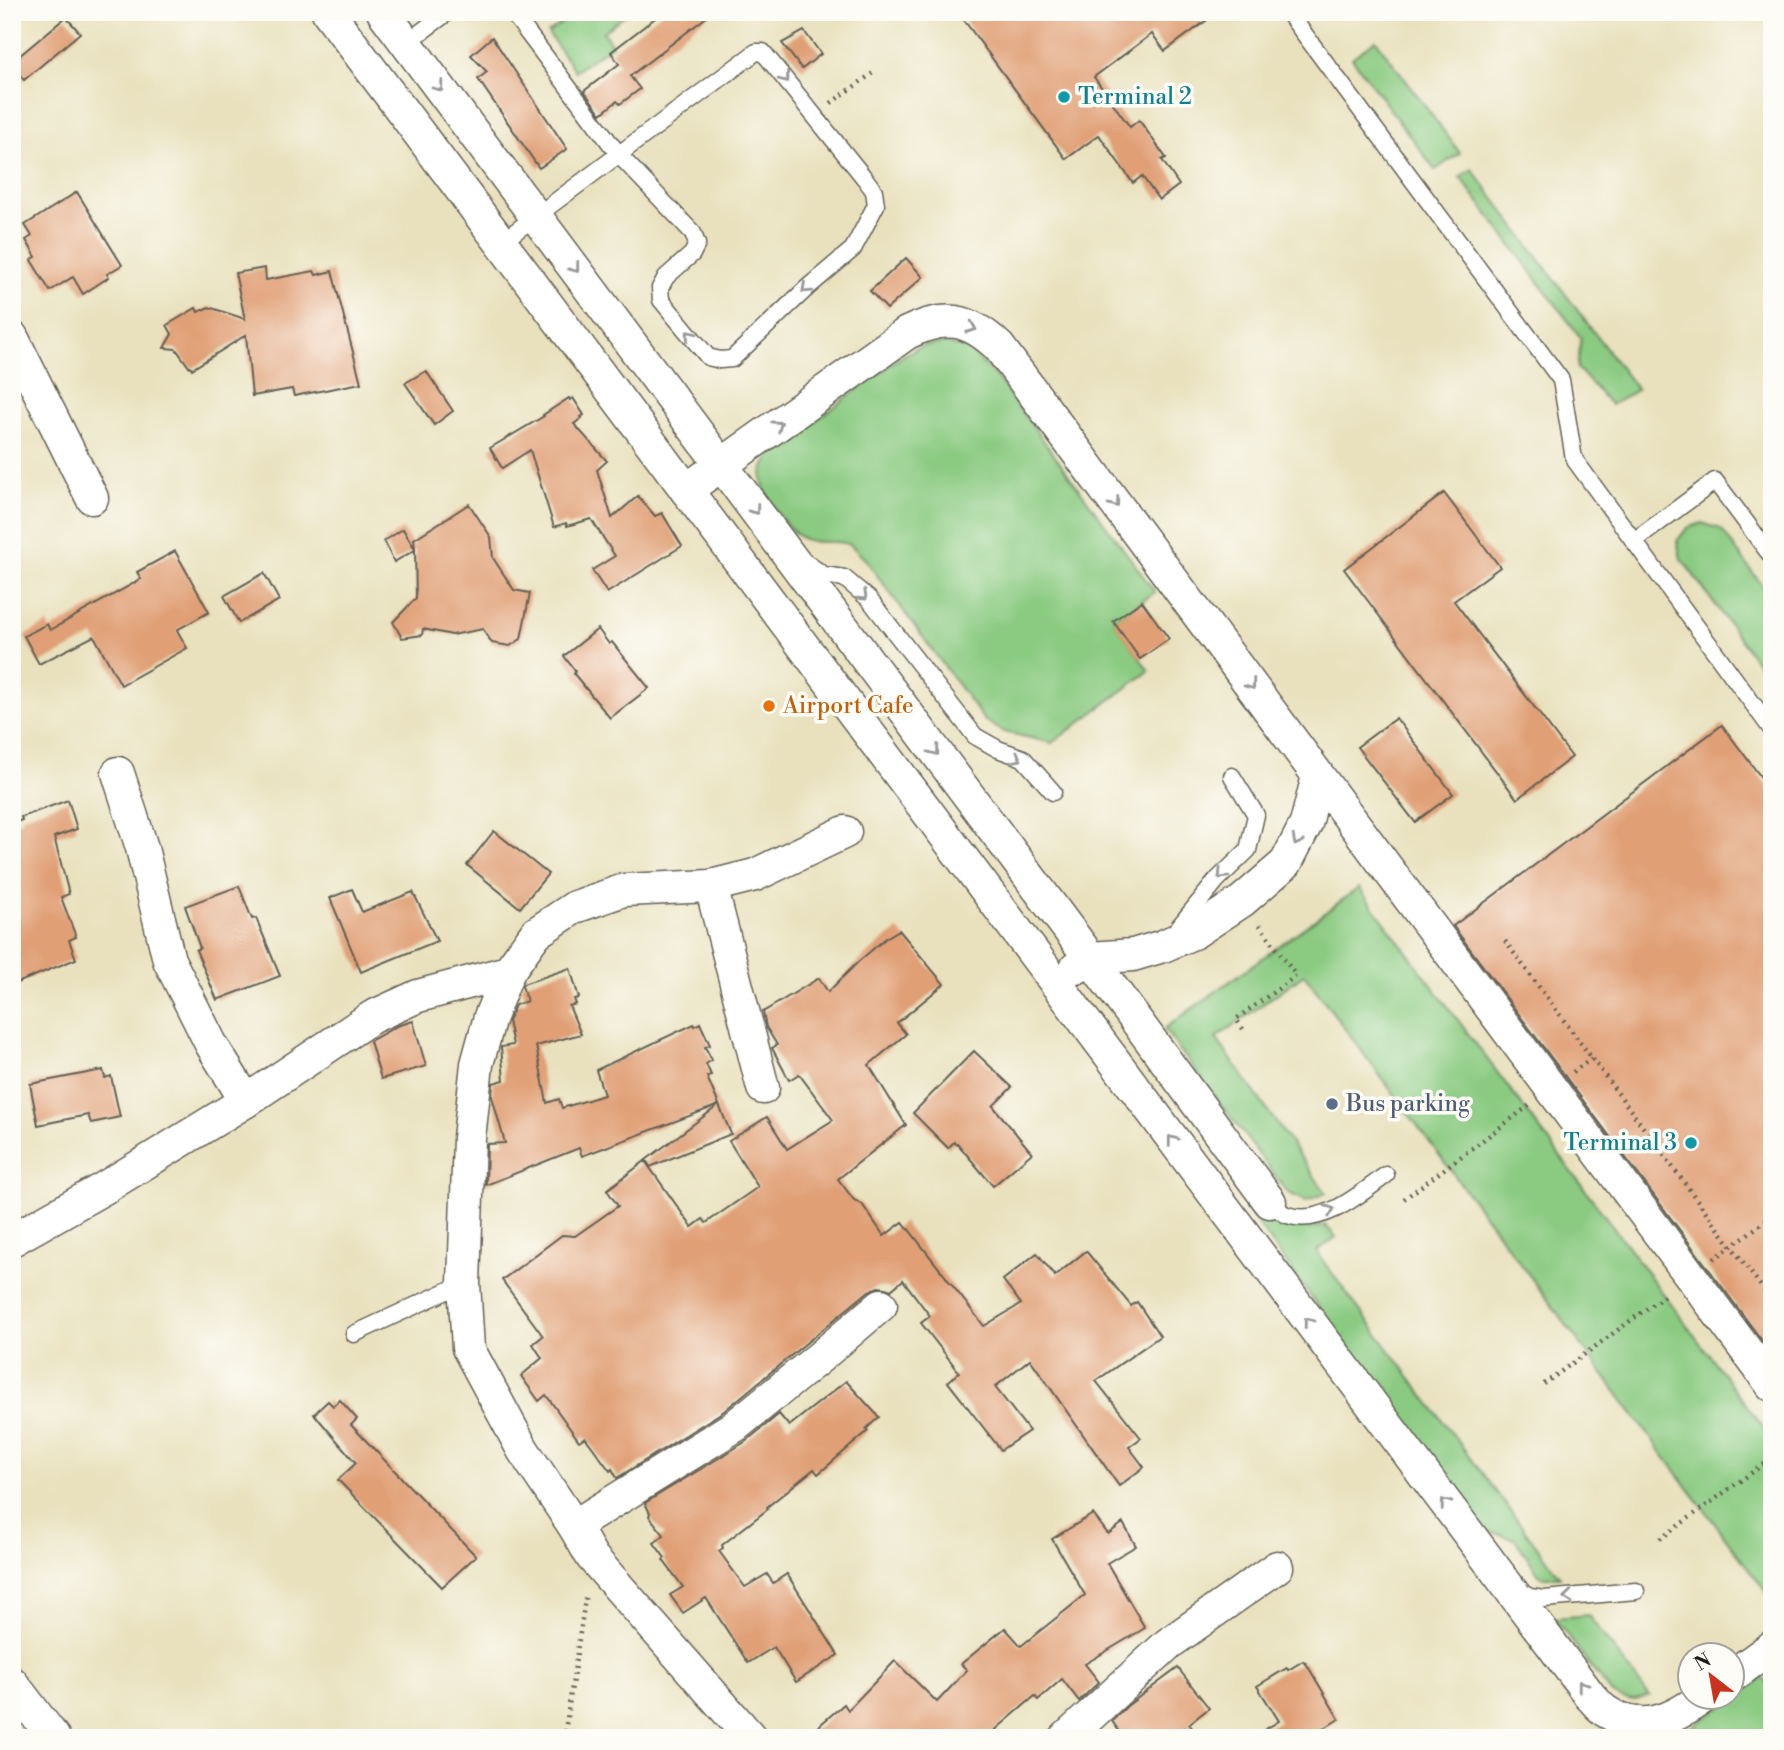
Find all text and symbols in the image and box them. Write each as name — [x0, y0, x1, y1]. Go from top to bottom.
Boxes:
one-way arrow — [776, 71, 789, 83]
one-way arrow — [430, 79, 443, 92]
place label: Terminal 2 — [1078, 83, 1192, 111]
marker: Terminal 2 — [1056, 89, 1072, 105]
one-way arrow — [567, 261, 580, 273]
one-way arrow — [801, 281, 814, 293]
one-way arrow — [965, 320, 977, 334]
one-way arrow — [686, 331, 698, 344]
one-way arrow — [770, 421, 783, 433]
one-way arrow — [1106, 495, 1119, 508]
one-way arrow — [747, 502, 760, 515]
one-way arrow — [855, 587, 868, 600]
one-way arrow — [1242, 677, 1255, 690]
place label: Airport Cafe — [782, 692, 914, 720]
marker: Airport Cafe — [761, 698, 777, 714]
one-way arrow — [927, 743, 940, 756]
one-way arrow — [1010, 749, 1022, 763]
one-way arrow — [1292, 834, 1306, 846]
one-way arrow — [1218, 867, 1231, 880]
place label: Bus parking — [1345, 1090, 1470, 1118]
marker: Bus parking — [1324, 1096, 1340, 1112]
place label: Terminal 3 — [1564, 1129, 1677, 1157]
one-way arrow — [1167, 1135, 1180, 1147]
marker: Terminal 3 — [1683, 1135, 1699, 1151]
one-way arrow — [1324, 1205, 1336, 1219]
one-way arrow — [1304, 1317, 1317, 1329]
one-way arrow — [1441, 1499, 1453, 1511]
one-way arrow — [1563, 1589, 1574, 1604]
north arrow — [1676, 1642, 1746, 1712]
text: N — [1690, 1648, 1715, 1676]
one-way arrow — [1577, 1681, 1590, 1693]

